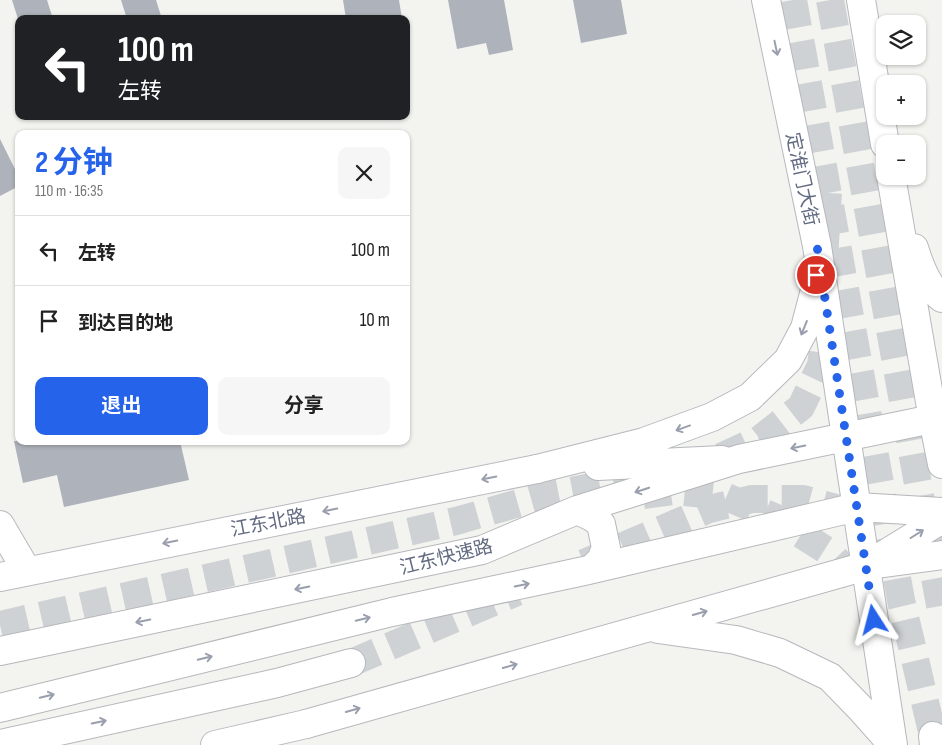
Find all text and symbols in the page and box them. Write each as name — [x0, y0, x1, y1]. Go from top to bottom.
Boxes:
map controls — [876, 15, 926, 185]
button: layers — [876, 15, 926, 65]
text: 100 m — [118, 29, 194, 72]
icon: left — [35, 35, 100, 100]
one-way arrow — [772, 39, 781, 55]
button: + — [876, 75, 926, 125]
text: 左转 — [118, 78, 162, 105]
street label: 定淮门大街 — [780, 130, 823, 228]
button: − — [876, 135, 926, 185]
text: 2 分钟 — [35, 145, 113, 181]
button: close — [338, 147, 390, 199]
text: 110 m · 16:35 — [35, 182, 103, 201]
icon: left — [35, 237, 63, 265]
text: 100 m — [351, 239, 390, 262]
text: 左转 — [78, 242, 116, 265]
pin — [795, 254, 837, 296]
icon: arrive — [802, 261, 830, 289]
icon: arrive — [35, 307, 63, 335]
text: 10 m — [360, 309, 390, 332]
text: 到达目的地 — [78, 312, 173, 335]
one-way arrow — [799, 320, 808, 335]
button: 退出 — [35, 377, 208, 435]
button: 分享 — [218, 377, 390, 435]
one-way arrow — [676, 424, 691, 433]
one-way arrow — [791, 443, 807, 452]
one-way arrow — [481, 474, 497, 483]
one-way arrow — [634, 486, 650, 495]
street label: 江东北路 — [229, 505, 308, 542]
one-way arrow — [322, 506, 338, 515]
one-way arrow — [909, 529, 923, 539]
street label: 江东快速路 — [397, 535, 495, 580]
one-way arrow — [163, 538, 179, 547]
one-way arrow — [513, 579, 529, 589]
one-way arrow — [294, 584, 310, 593]
position arrow — [847, 593, 899, 645]
one-way arrow — [691, 607, 707, 617]
one-way arrow — [355, 614, 371, 623]
one-way arrow — [135, 617, 151, 627]
one-way arrow — [197, 653, 213, 662]
one-way arrow — [501, 661, 517, 671]
one-way arrow — [39, 691, 55, 700]
one-way arrow — [345, 705, 361, 715]
one-way arrow — [90, 717, 106, 727]

